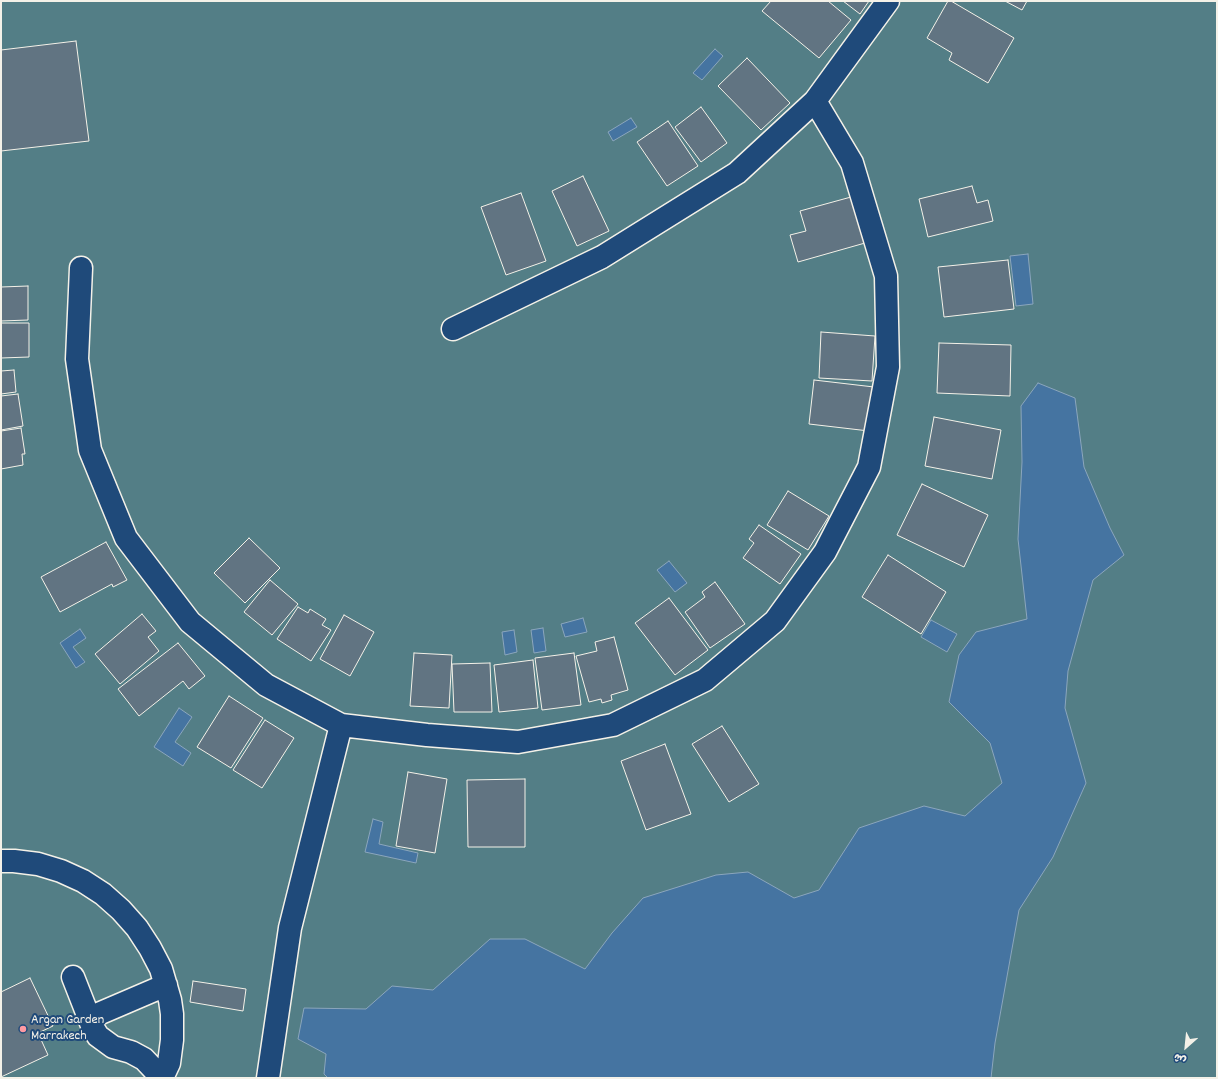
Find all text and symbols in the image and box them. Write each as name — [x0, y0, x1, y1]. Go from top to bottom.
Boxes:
place label: Argan Garden Marrakech — [31, 1013, 104, 1046]
marker: Argan Garden Marrakech — [18, 1024, 28, 1034]
north arrow — [1166, 1027, 1206, 1067]
text: ش — [1172, 1048, 1190, 1068]

